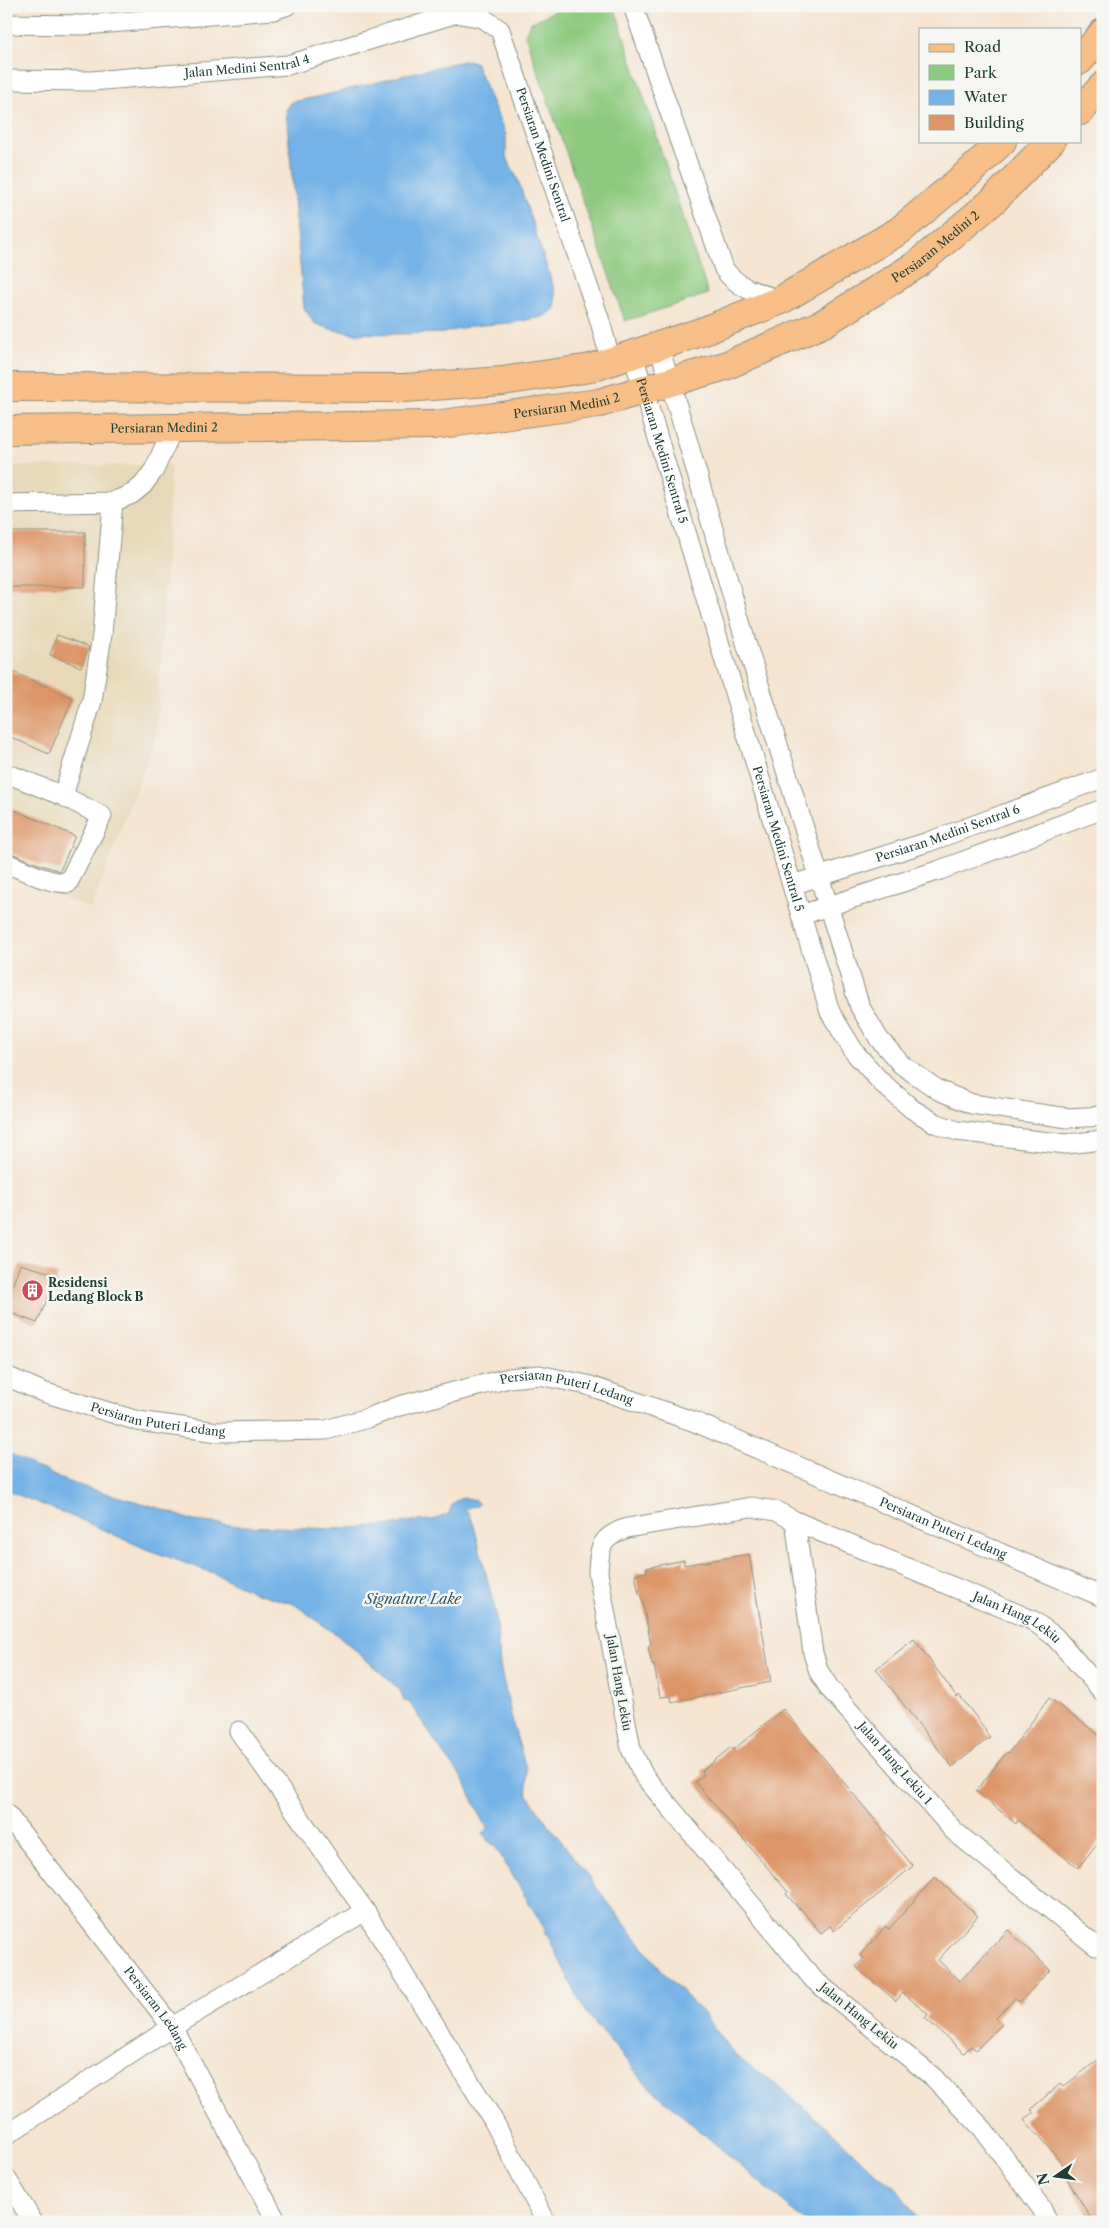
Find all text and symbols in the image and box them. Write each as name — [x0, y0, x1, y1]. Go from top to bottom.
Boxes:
legend — [919, 28, 1082, 142]
text: Road — [964, 37, 1001, 56]
street label: Jalan Medini Sentral 4 — [182, 51, 311, 81]
text: Park — [964, 63, 998, 82]
street label: Persiaran Medini Sentral — [513, 85, 574, 224]
text: Water — [963, 87, 1008, 106]
text: Building — [964, 113, 1024, 132]
street label: Persiaran Medini 2 — [889, 207, 982, 285]
street label: Persiaran Medini Sentral 5 — [633, 376, 691, 525]
street label: Persiaran Medini 2 — [512, 389, 621, 421]
street label: Persiaran Medini 2 — [110, 420, 218, 436]
street label: Persiaran Medini Sentral 5 — [750, 764, 807, 913]
street label: Persiaran Medini Sentral 6 — [874, 801, 1022, 865]
place label: Residensi Ledang Block B — [48, 1275, 144, 1304]
building icon: Residensi Ledang Block B — [20, 1278, 44, 1302]
street label: Persiaran Puteri Ledang — [498, 1367, 636, 1408]
street label: Persiaran Puteri Ledang — [89, 1399, 226, 1439]
street label: Persiaran Puteri Ledang — [877, 1494, 1010, 1562]
street label: Jalan Hang Lekiu — [969, 1587, 1065, 1646]
water label: Signature Lake — [364, 1590, 462, 1608]
street label: Jalan Hang Lekiu — [603, 1632, 635, 1733]
street label: Jalan Hang Lekiu 1 — [854, 1717, 936, 1808]
street label: Persiaran Ledang — [121, 1963, 191, 2053]
street label: Jalan Hang Lekiu — [815, 1978, 902, 2052]
north arrow — [1032, 2150, 1082, 2200]
text: N — [1033, 2171, 1053, 2187]

